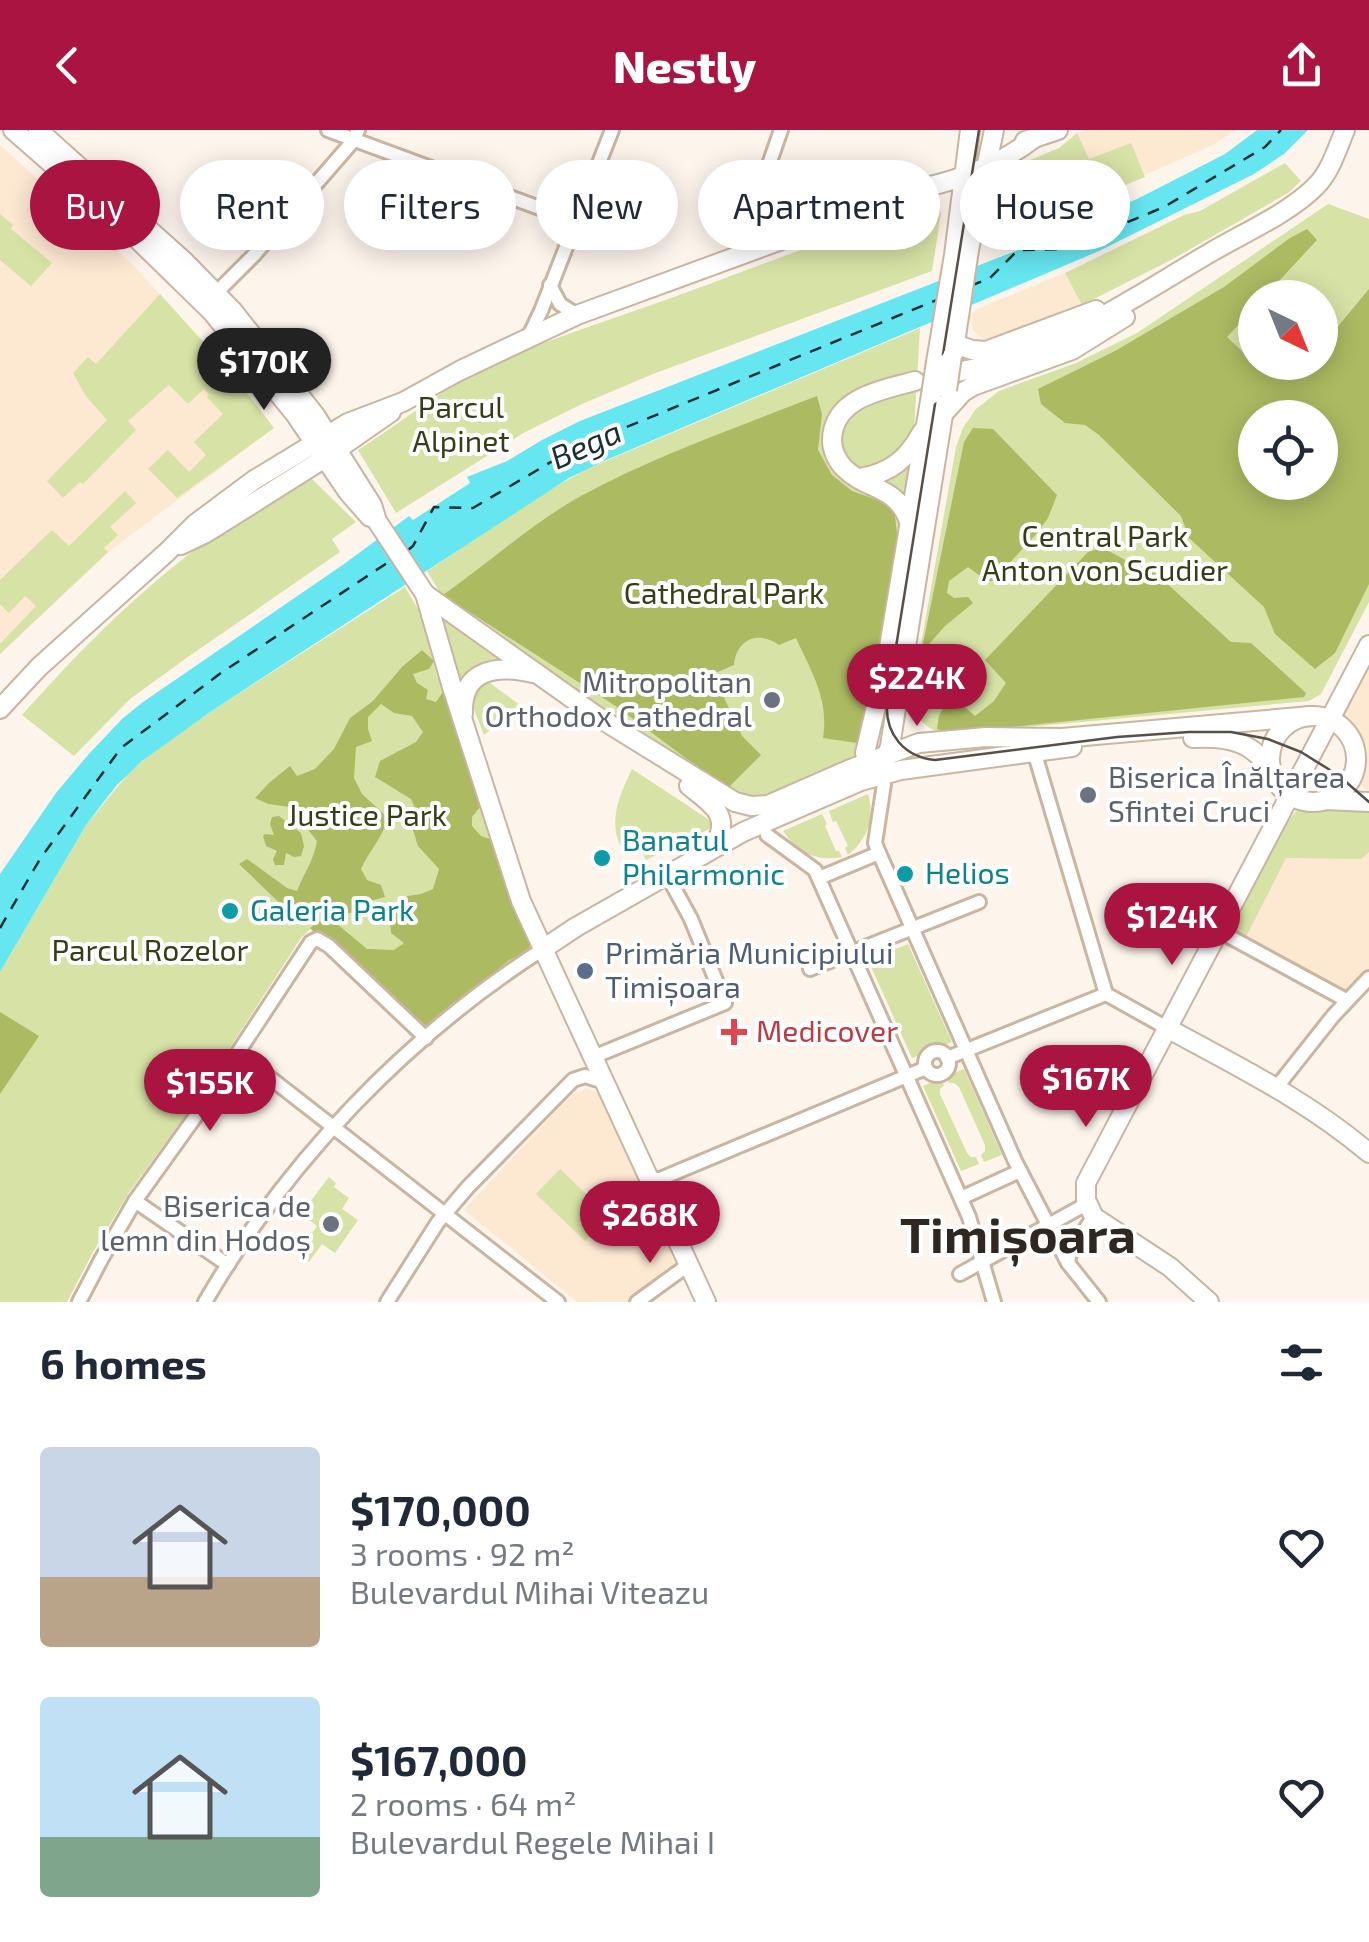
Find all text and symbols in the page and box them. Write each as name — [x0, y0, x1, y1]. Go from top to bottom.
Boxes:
icon: back — [40, 38, 95, 93]
text: Nestly — [613, 38, 756, 92]
icon: share — [1274, 38, 1329, 93]
chip: Buy — [30, 160, 160, 250]
chip: Rent — [180, 160, 324, 250]
chip: Filters — [344, 160, 516, 250]
chip: New — [536, 160, 678, 250]
chip: Apartment — [698, 160, 940, 250]
chip: House — [960, 160, 1130, 250]
north arrow — [1238, 280, 1338, 380]
map controls — [1238, 280, 1338, 500]
pin: $170K — [194, 328, 334, 413]
text: $170K — [219, 341, 309, 379]
park label: Parcul Alpinet — [412, 388, 510, 458]
button: locate — [1238, 400, 1338, 500]
water label: Bega — [544, 411, 627, 476]
park label: Central Park Anton von Scudier — [982, 517, 1228, 587]
park label: Cathedral Park — [624, 574, 824, 610]
pin: $224K — [847, 644, 987, 729]
text: $224K — [869, 657, 965, 695]
place label: Mitropolitan Orthodox Cathedral — [484, 663, 752, 733]
marker: Mitropolitan Orthodox Cathedral — [761, 689, 783, 711]
place label: Biserica Înălțarea Sfintei Cruci — [1108, 758, 1345, 828]
marker: Biserica Înălțarea Sfintei Cruci — [1077, 784, 1099, 806]
park label: Justice Park — [287, 796, 447, 832]
place label: Banatul Philarmonic — [622, 821, 785, 891]
marker: Banatul Philarmonic — [591, 847, 613, 869]
place label: Helios — [925, 854, 1010, 890]
marker: Helios — [894, 863, 916, 885]
pin: $124K — [1102, 883, 1242, 968]
place label: Galeria Park — [250, 891, 414, 927]
text: $124K — [1126, 896, 1218, 934]
marker: Galeria Park — [219, 900, 241, 922]
park label: Parcul Rozelor — [51, 931, 249, 967]
place label: Primăria Municipiului Timișoara — [605, 934, 893, 1007]
marker: Primăria Municipiului Timișoara — [574, 960, 596, 982]
place label: Medicover — [756, 1012, 898, 1048]
marker: Medicover — [721, 1019, 747, 1045]
pin: $167K — [1016, 1045, 1156, 1130]
pin: $155K — [140, 1049, 280, 1134]
text: $167K — [1042, 1058, 1130, 1096]
text: $155K — [166, 1062, 254, 1100]
pin: $268K — [580, 1181, 720, 1266]
place label: Biserica de lemn din Hodoș — [100, 1187, 311, 1260]
text: $268K — [602, 1194, 698, 1232]
district label: Timișoara — [900, 1203, 1136, 1267]
marker: Biserica de lemn din Hodoș — [320, 1213, 342, 1235]
icon: filters — [1274, 1335, 1329, 1390]
text: 6 homes — [40, 1337, 207, 1387]
text: $170,000 — [350, 1484, 531, 1534]
icon: home — [120, 1487, 240, 1607]
icon: heart — [1274, 1520, 1329, 1575]
text: 3 rooms · 92 m² — [350, 1534, 575, 1572]
text: Bulevardul Mihai Viteazu — [350, 1572, 709, 1610]
text: $167,000 — [350, 1734, 527, 1784]
icon: home — [120, 1737, 240, 1857]
icon: heart — [1274, 1770, 1329, 1825]
text: 2 rooms · 64 m² — [350, 1784, 576, 1822]
text: Bulevardul Regele Mihai I — [350, 1822, 715, 1860]

